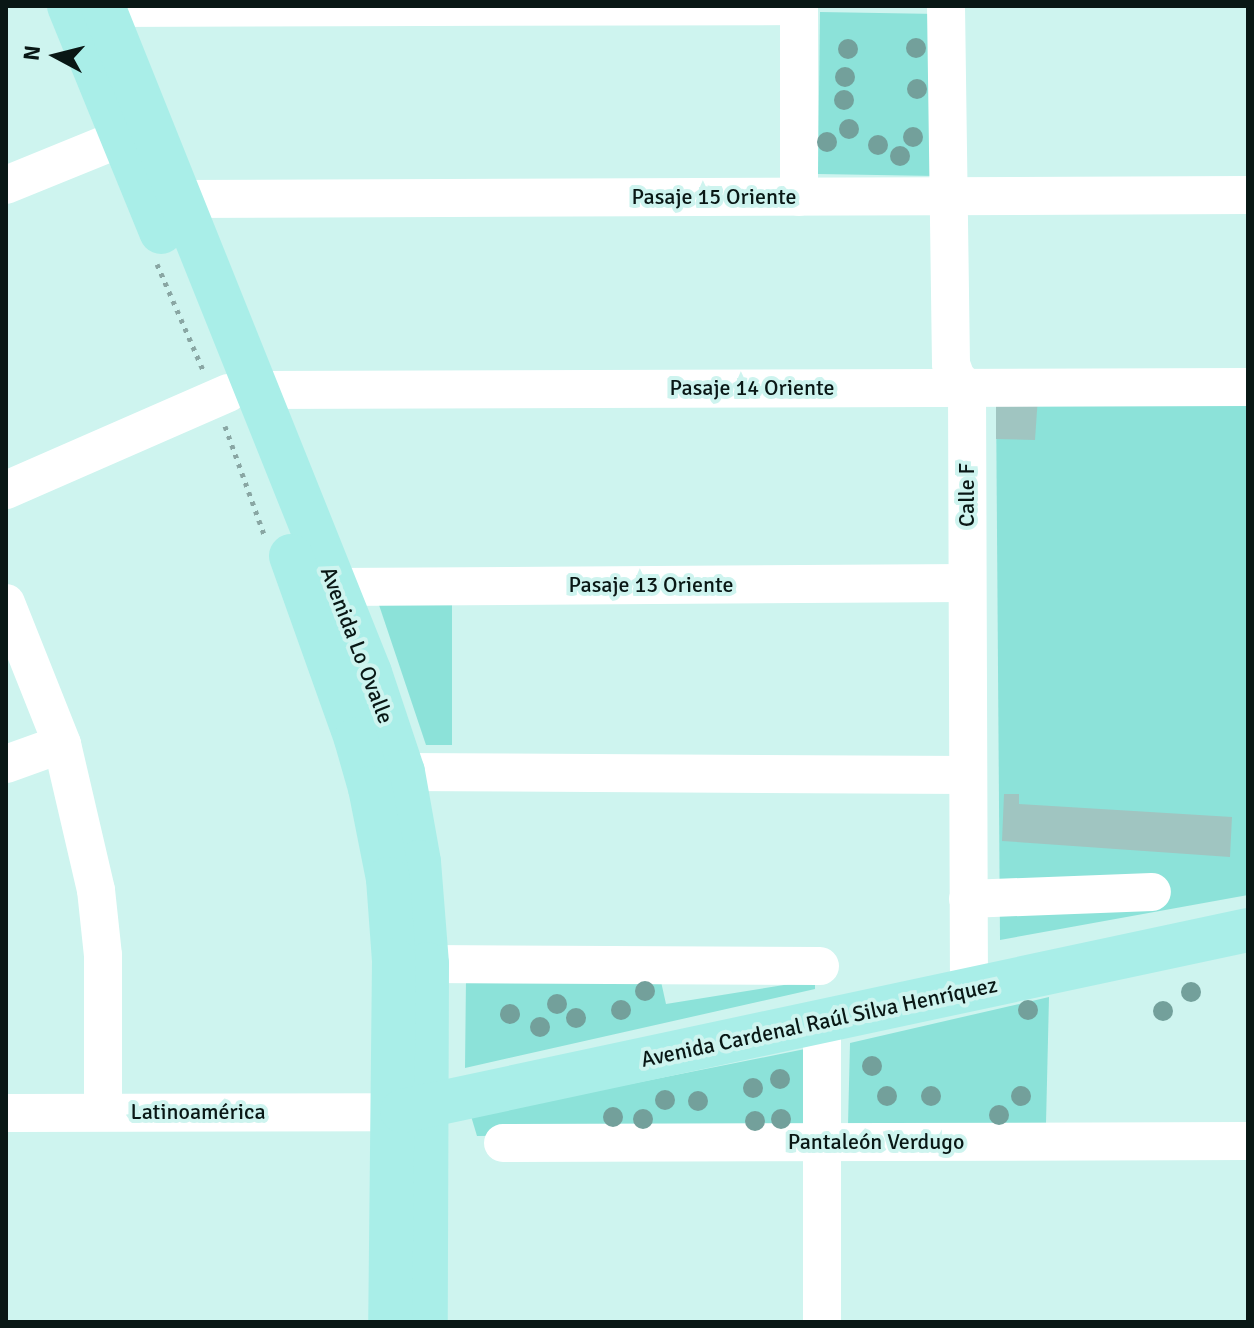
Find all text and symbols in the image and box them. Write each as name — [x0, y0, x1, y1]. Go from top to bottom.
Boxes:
north arrow — [16, 16, 96, 96]
text: N — [17, 44, 46, 62]
street label: Pasaje 15 Oriente — [632, 184, 796, 210]
street label: Pasaje 14 Oriente — [670, 375, 834, 401]
street label: Calle F — [954, 463, 980, 527]
street label: Avenida Lo Ovalle — [315, 563, 399, 727]
street label: Pasaje 13 Oriente — [569, 572, 733, 598]
street label: Avenida Cardenal Raúl Silva Henríquez — [639, 971, 999, 1073]
street label: Latinoamérica — [130, 1099, 266, 1125]
street label: Pantaleón Verdugo — [788, 1129, 964, 1155]

